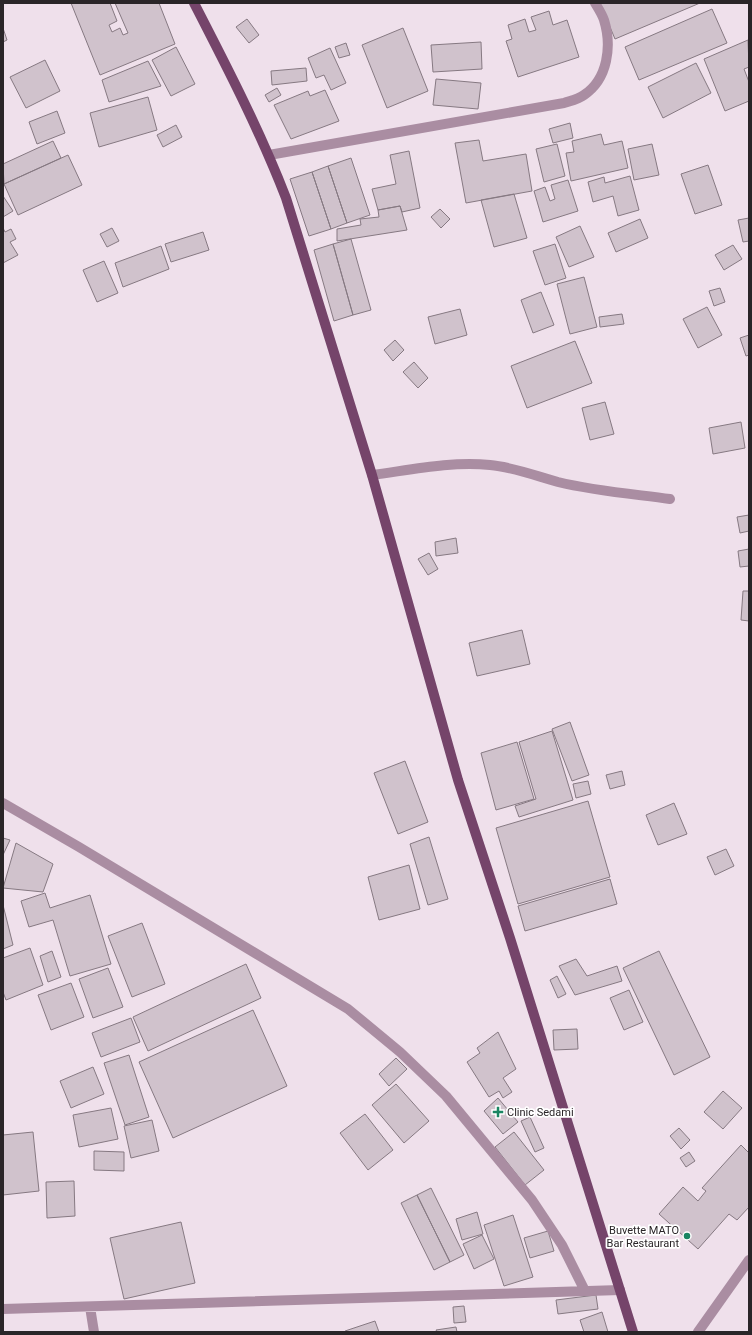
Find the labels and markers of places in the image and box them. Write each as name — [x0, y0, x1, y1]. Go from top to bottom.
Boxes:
marker: Clinic Sedami — [492, 1106, 504, 1118]
place label: Clinic Sedami — [507, 1106, 574, 1119]
place label: Buvette MATO Bar Restaurant — [607, 1224, 679, 1250]
marker: Buvette MATO Bar Restaurant — [682, 1231, 692, 1241]

